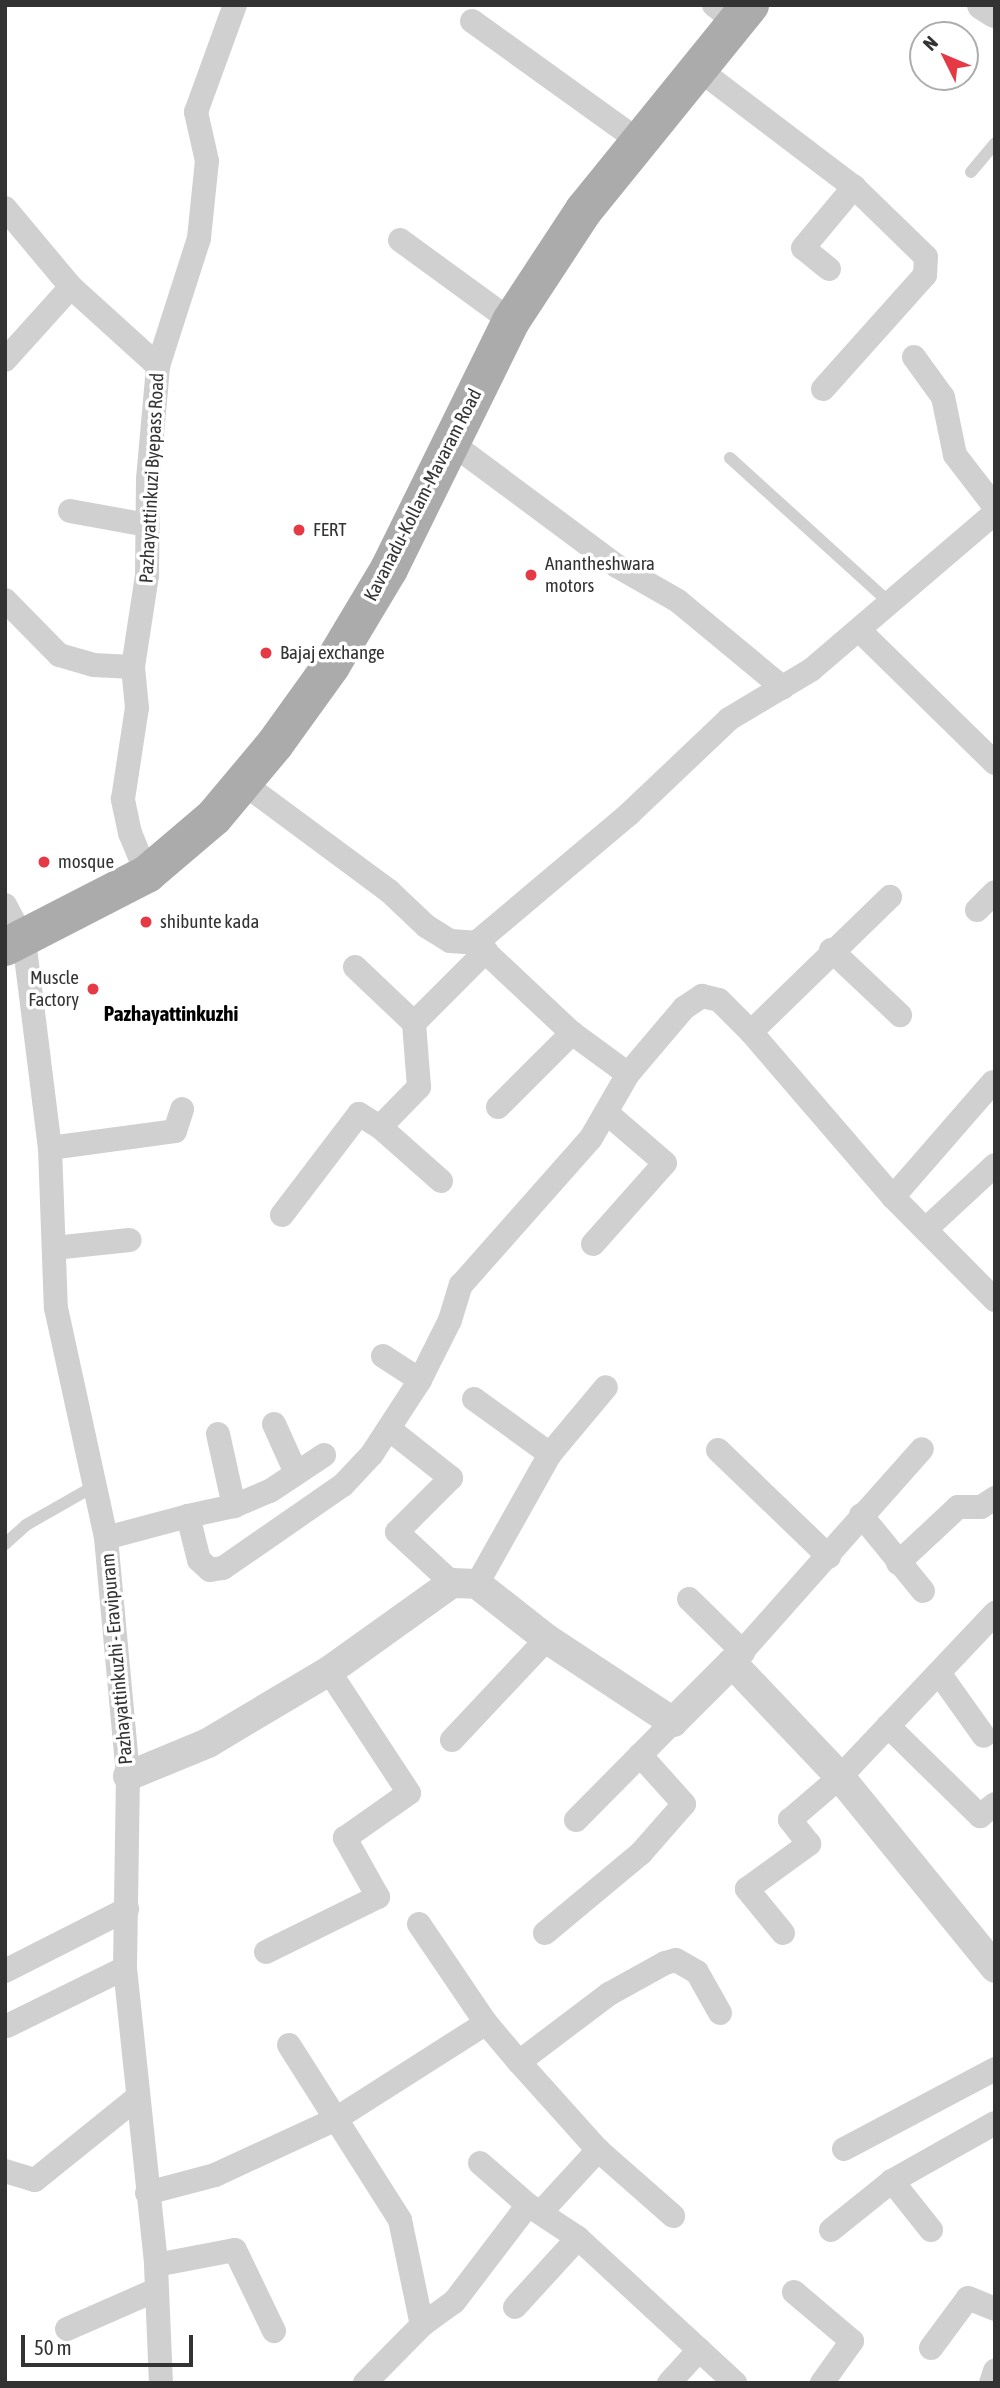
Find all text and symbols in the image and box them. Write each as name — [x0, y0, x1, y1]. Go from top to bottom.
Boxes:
north arrow — [909, 21, 979, 91]
text: N — [918, 31, 942, 55]
street label: Pazhayattinkuzi Byepass Road — [135, 372, 169, 584]
street label: Kavanadu-Kollam-Mavaram Road — [359, 385, 487, 605]
place label: FERT — [313, 519, 347, 541]
marker: FERT — [291, 522, 307, 538]
place label: Anantheshwara motors — [545, 553, 655, 597]
marker: Anantheshwara motors — [523, 567, 539, 583]
place label: Bajaj exchange — [280, 642, 385, 664]
marker: Bajaj exchange — [258, 645, 274, 661]
place label: mosque — [58, 851, 114, 873]
marker: mosque — [36, 854, 52, 870]
place label: shibunte kada — [160, 911, 259, 933]
marker: shibunte kada — [138, 914, 154, 930]
place label: Muscle Factory — [28, 967, 79, 1011]
marker: Muscle Factory — [85, 981, 101, 997]
district label: Pazhayattinkuzhi — [104, 1000, 238, 1026]
street label: Pazhayattinkuzhi - Eravipuram — [96, 1552, 138, 1766]
scale bar — [24, 2322, 196, 2366]
text: 50 m — [34, 2335, 72, 2359]

